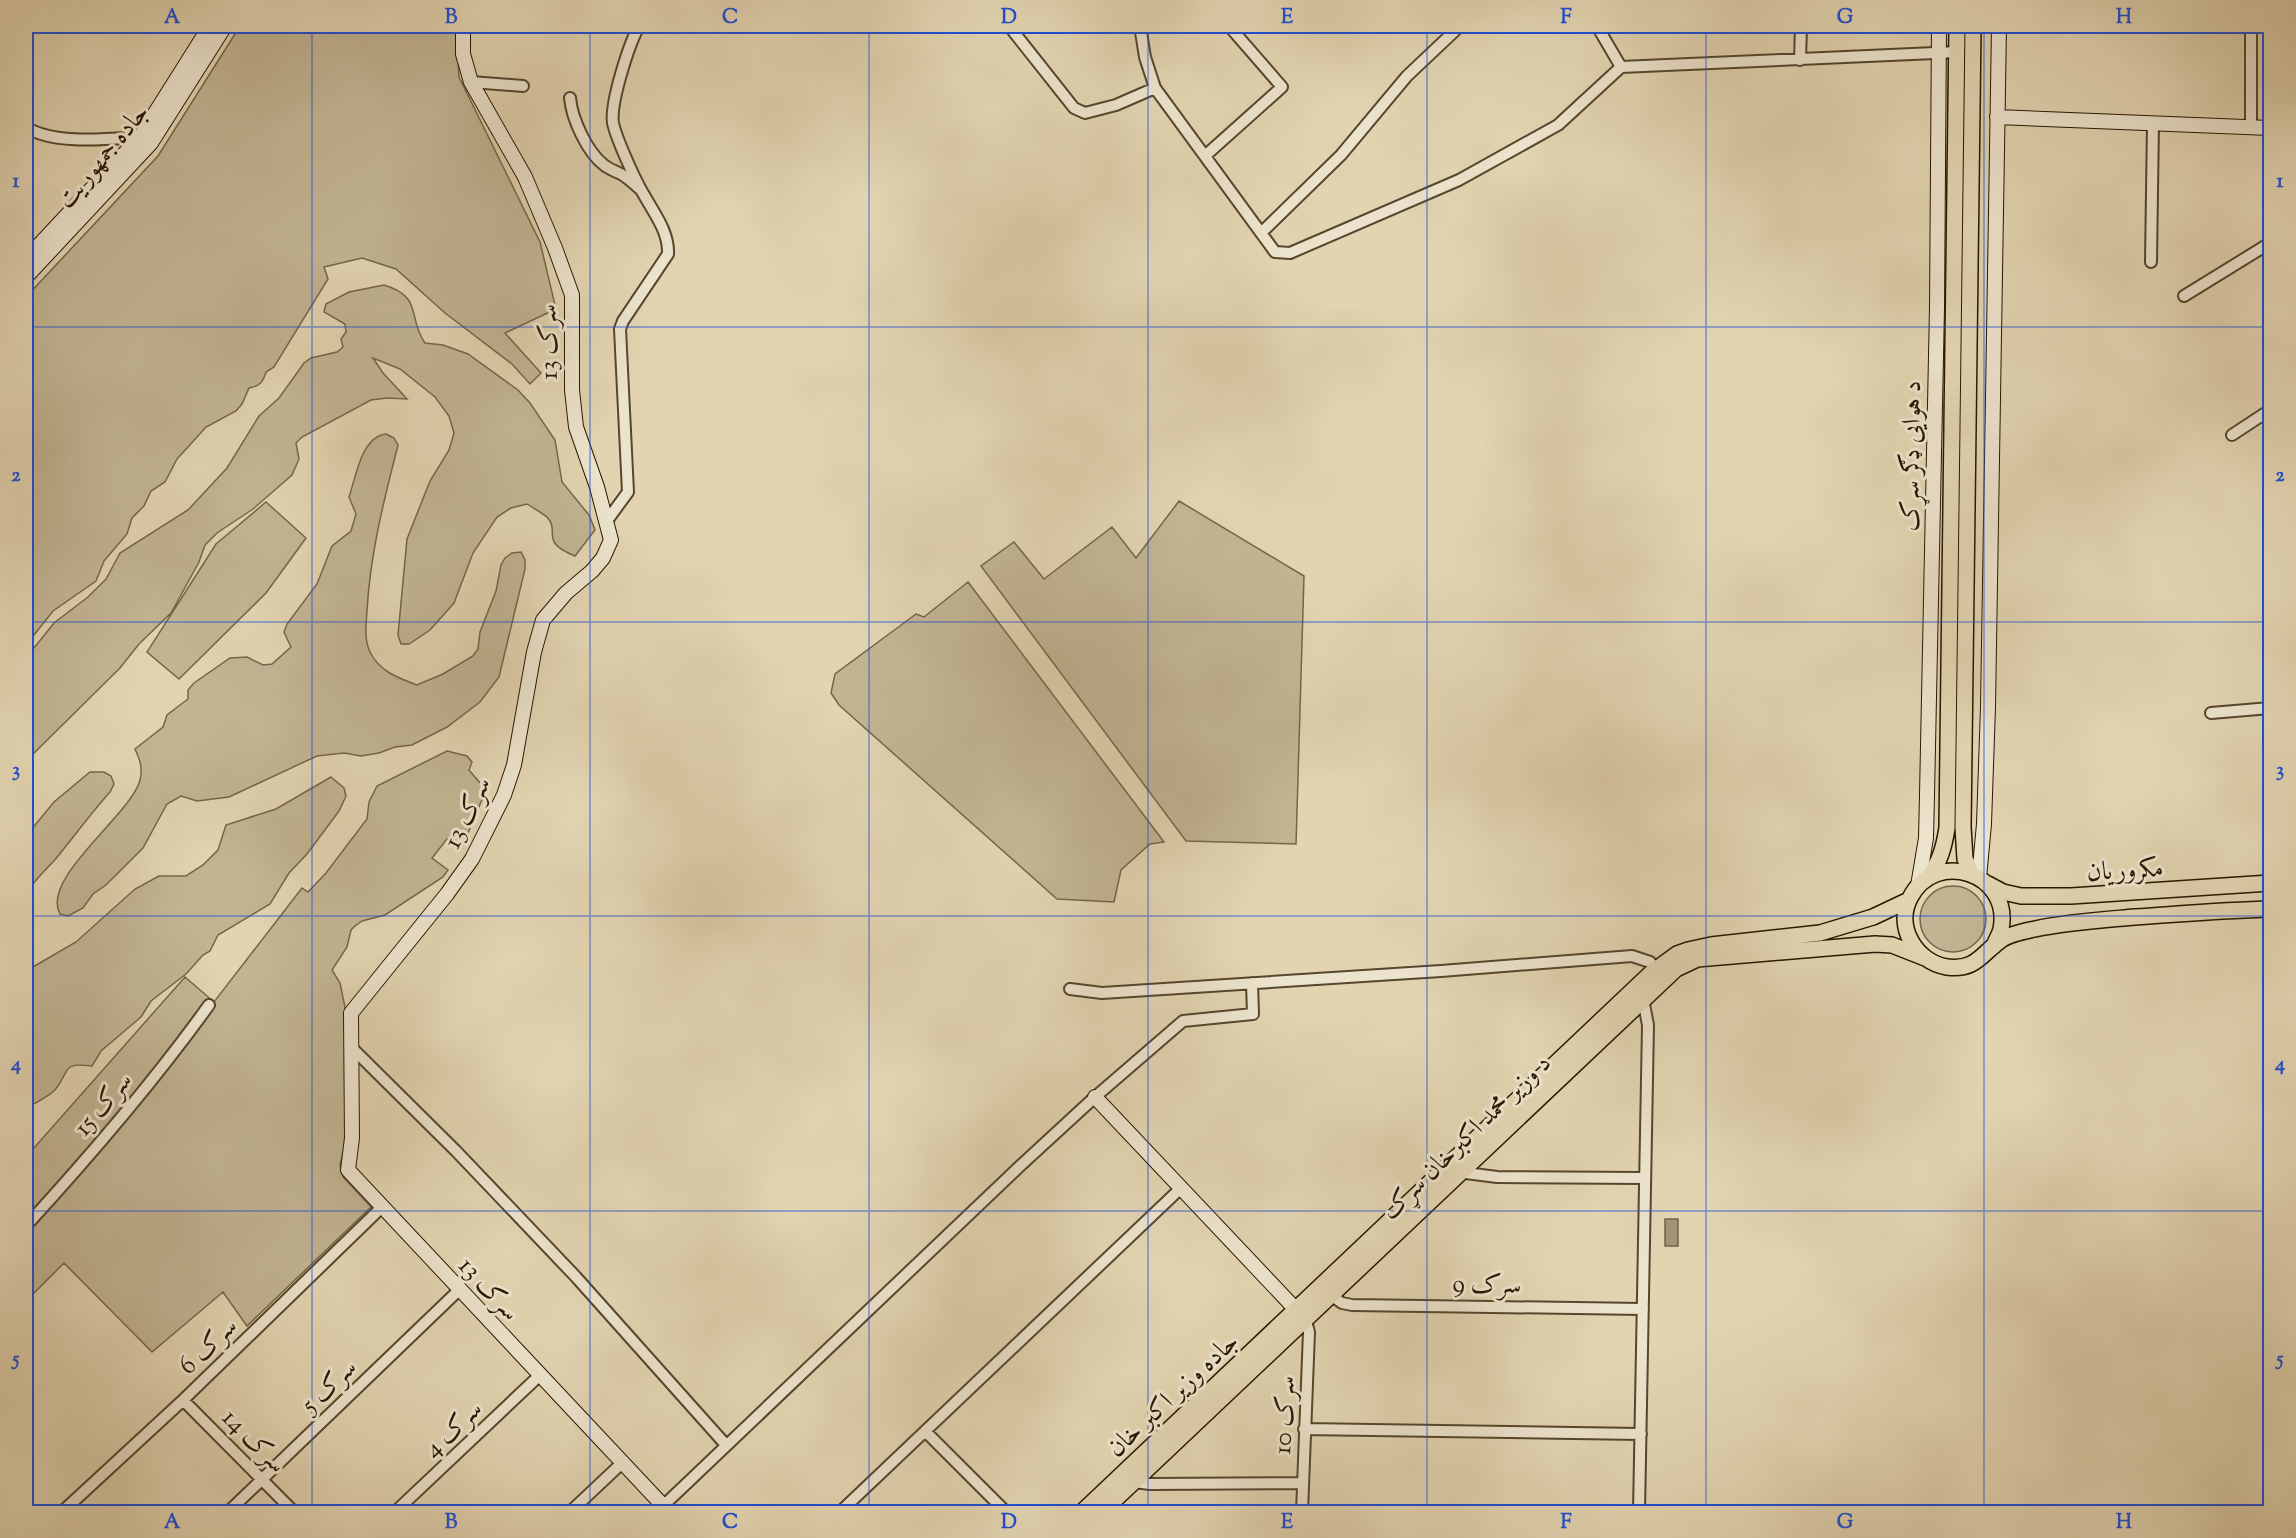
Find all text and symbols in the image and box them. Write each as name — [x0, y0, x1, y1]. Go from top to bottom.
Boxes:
text: A — [164, 4, 181, 33]
text: B — [445, 4, 458, 33]
text: C — [722, 4, 738, 33]
text: D — [1001, 4, 1017, 33]
text: E — [1281, 4, 1294, 33]
text: F — [1560, 4, 1572, 33]
text: G — [1837, 4, 1854, 33]
text: H — [2116, 4, 2132, 33]
street label: جاده جمهوریت — [49, 96, 159, 217]
text: 1 — [13, 168, 20, 197]
text: 1 — [2277, 168, 2284, 197]
street label: سرک 13 — [530, 304, 569, 380]
street label: د هوایی ډګر سړک — [1893, 380, 1932, 532]
text: 2 — [11, 462, 21, 491]
text: 2 — [2275, 462, 2285, 491]
text: 3 — [12, 757, 20, 786]
text: 3 — [2276, 757, 2284, 786]
street label: سرک 13 — [435, 771, 501, 855]
street label: مکروریان — [2086, 851, 2165, 892]
street label: د وزیر محمد اکبرخان سړک — [1373, 1046, 1560, 1229]
text: 4 — [10, 1051, 21, 1080]
text: 4 — [2274, 1051, 2285, 1080]
street label: سرک 15 — [66, 1064, 142, 1145]
street label: سرک 13 — [449, 1249, 528, 1330]
street label: سرک 9 — [1452, 1266, 1522, 1305]
street label: سرک 6 — [171, 1309, 247, 1384]
street label: جاده وزیر اکبر خان — [1099, 1325, 1248, 1467]
text: 5 — [11, 1346, 20, 1375]
text: 5 — [2275, 1346, 2284, 1375]
street label: سرک 5 — [292, 1351, 366, 1424]
street label: سرک 10 — [1265, 1375, 1306, 1455]
street label: سرک 4 — [416, 1392, 492, 1467]
street label: سرک 14 — [212, 1401, 294, 1483]
text: A — [164, 1509, 181, 1538]
text: B — [445, 1509, 458, 1538]
text: C — [722, 1509, 738, 1538]
text: D — [1001, 1509, 1017, 1538]
text: E — [1281, 1509, 1294, 1538]
text: F — [1560, 1509, 1572, 1538]
text: G — [1837, 1509, 1854, 1538]
text: H — [2116, 1509, 2132, 1538]

